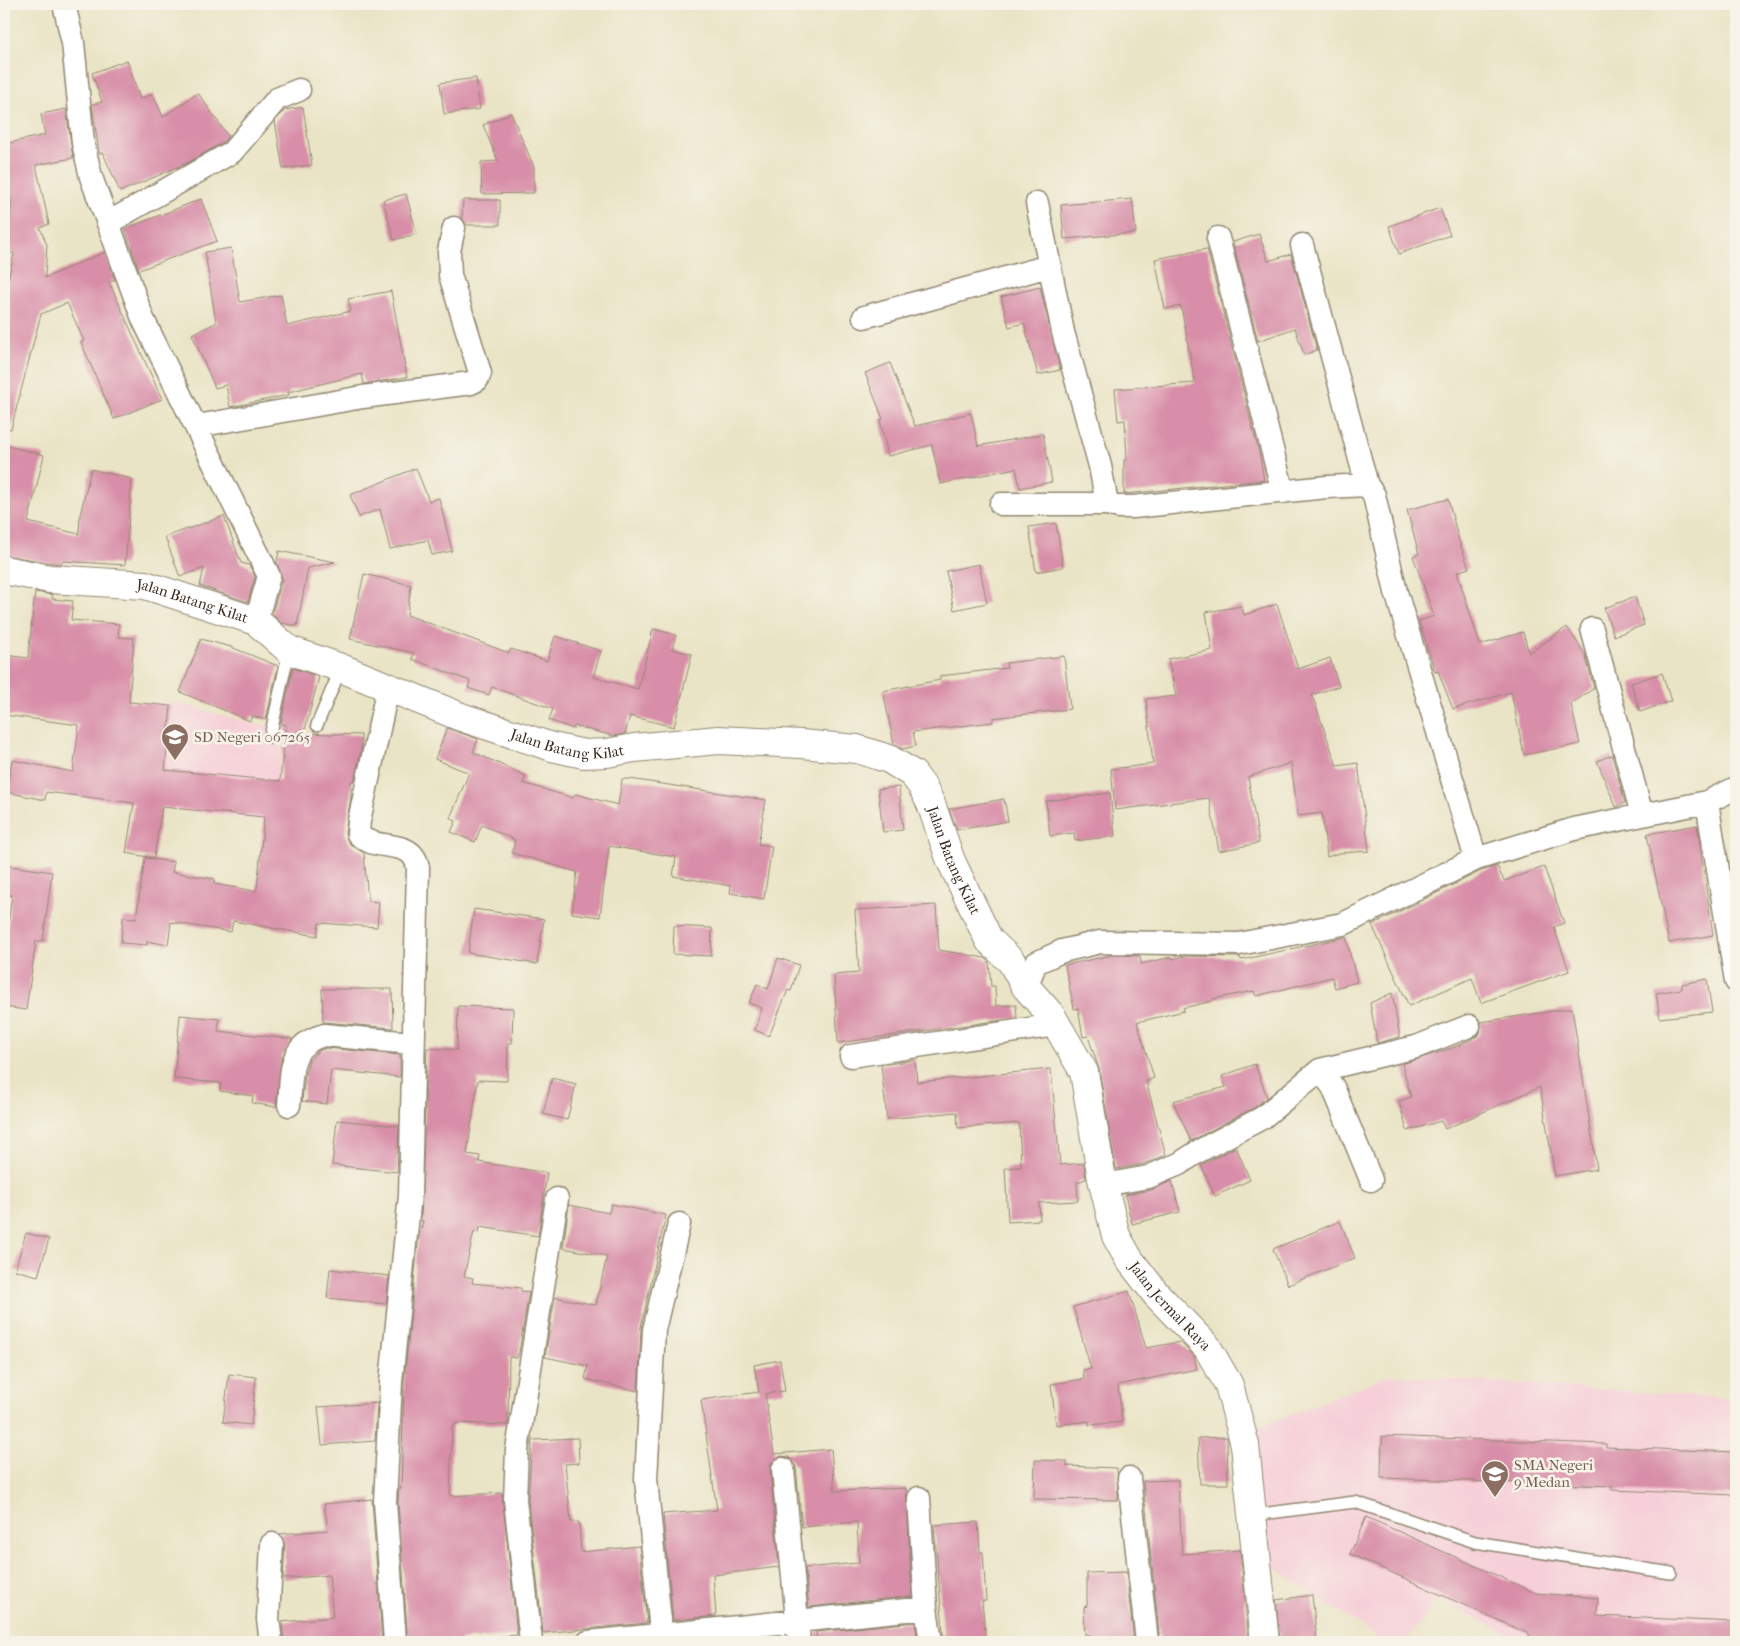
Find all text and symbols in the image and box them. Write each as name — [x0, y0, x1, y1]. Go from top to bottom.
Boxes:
street label: Jalan Batang Kilat — [135, 575, 251, 627]
school or university icon: SD Negeri 067265 — [160, 722, 190, 761]
street label: Jalan Batang Kilat — [507, 725, 626, 763]
place label: SD Negeri 067265 — [194, 728, 310, 746]
street label: Jalan Batang Kilat — [923, 803, 985, 918]
street label: Jalan Jermal Raya — [1125, 1257, 1215, 1355]
place label: SMA Negeri 9 Medan — [1514, 1456, 1594, 1491]
school or university icon: SMA Negeri 9 Medan — [1480, 1459, 1510, 1498]

